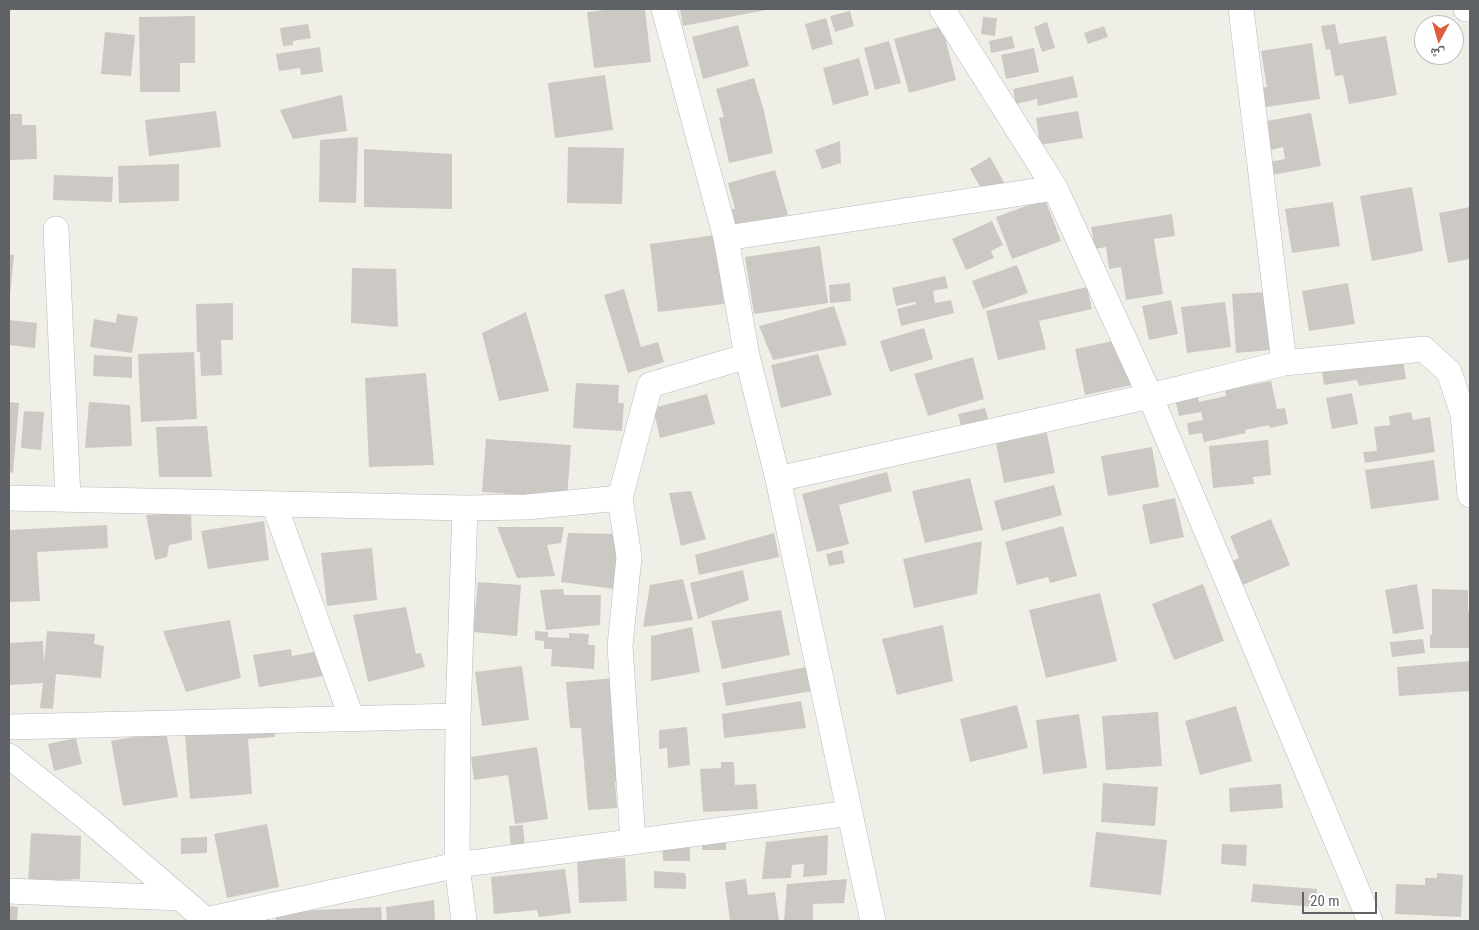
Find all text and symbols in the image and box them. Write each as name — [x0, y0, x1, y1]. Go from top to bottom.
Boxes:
north arrow — [1414, 15, 1464, 65]
text: ش — [1429, 45, 1446, 63]
scale bar — [1304, 882, 1379, 914]
text: 20 m — [1310, 892, 1340, 910]

